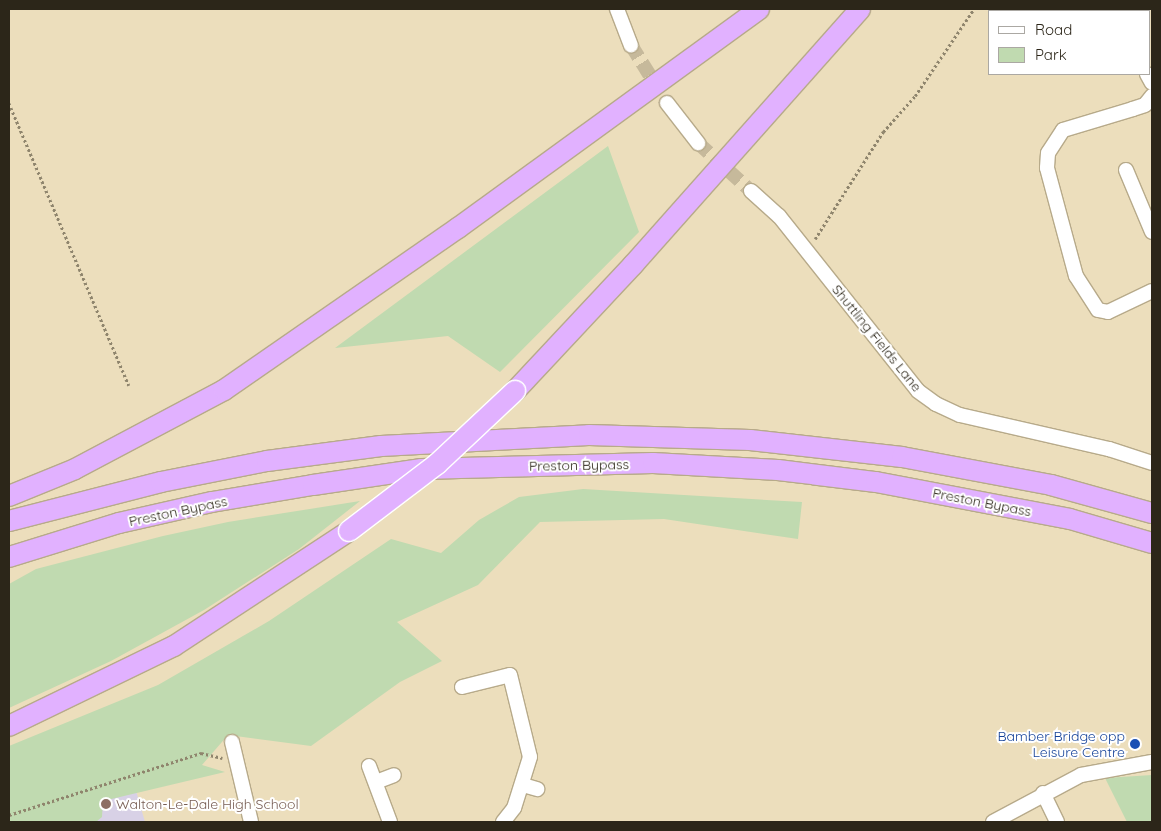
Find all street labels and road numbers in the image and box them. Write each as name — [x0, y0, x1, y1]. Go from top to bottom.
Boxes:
street label: Shuttling Fields Lane — [829, 281, 925, 395]
street label: Preston Bypass — [529, 456, 629, 474]
street label: Preston Bypass — [931, 484, 1033, 520]
street label: Preston Bypass — [127, 492, 229, 530]

